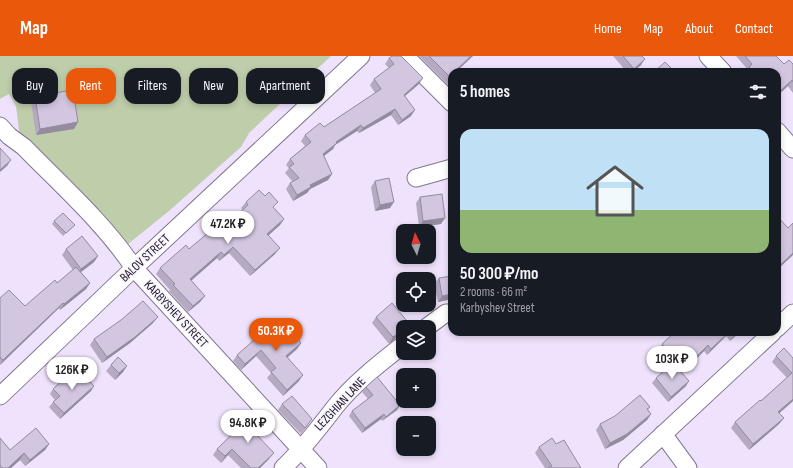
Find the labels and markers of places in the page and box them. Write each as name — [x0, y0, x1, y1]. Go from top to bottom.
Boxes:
pin: 47.2K ₽ — [191, 211, 265, 245]
pin: 50.3K ₽ — [239, 318, 313, 352]
pin: 103K ₽ — [639, 346, 705, 380]
pin: 126K ₽ — [39, 357, 105, 391]
pin: 94.8K ₽ — [211, 410, 285, 444]

